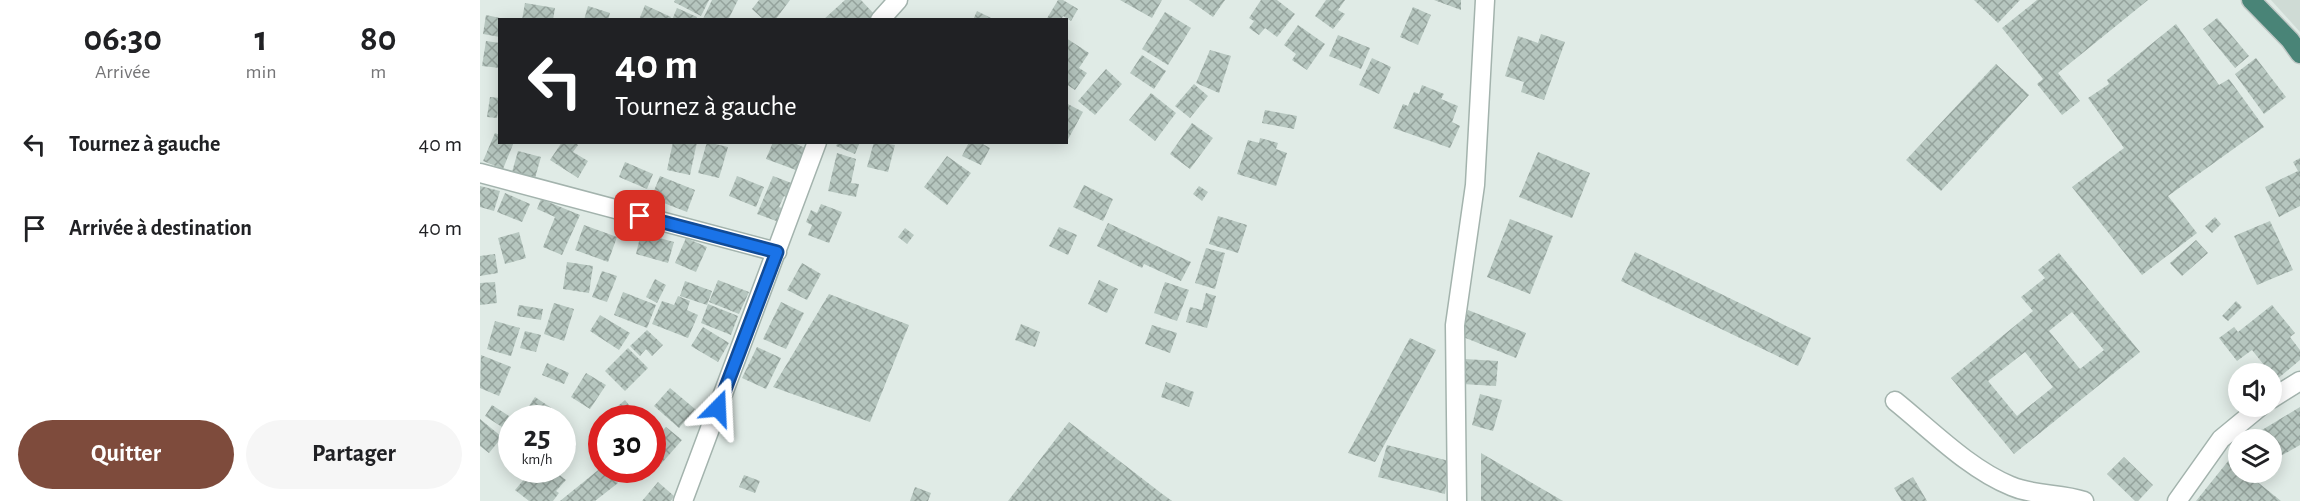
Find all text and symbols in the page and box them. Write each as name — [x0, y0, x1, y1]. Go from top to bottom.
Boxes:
text: 06:30 — [83, 21, 162, 57]
text: 1 — [255, 21, 268, 57]
text: 80 — [360, 21, 397, 57]
icon: left — [516, 42, 594, 120]
text: 40 m — [615, 44, 698, 86]
text: Arrivée — [95, 62, 151, 82]
text: min — [245, 62, 277, 82]
text: m — [370, 62, 386, 82]
text: Tournez à gauche — [615, 93, 797, 120]
icon: left — [18, 128, 51, 161]
text: Tournez à gauche — [69, 133, 220, 155]
text: 40 m — [419, 133, 462, 155]
pin — [614, 190, 665, 241]
icon: arrive — [623, 199, 656, 232]
icon: arrive — [18, 212, 51, 245]
text: Arrivée à destination — [69, 217, 252, 239]
text: 40 m — [419, 217, 462, 239]
map controls — [2228, 363, 2282, 483]
button: sound — [2228, 363, 2282, 417]
position arrow — [686, 376, 750, 440]
speed limit sign: 30 — [588, 405, 666, 483]
button: Quitter — [18, 420, 234, 489]
button: Partager — [246, 420, 462, 489]
text: 25 — [523, 422, 551, 452]
button: layers — [2228, 429, 2282, 483]
text: km/h — [522, 452, 552, 467]

